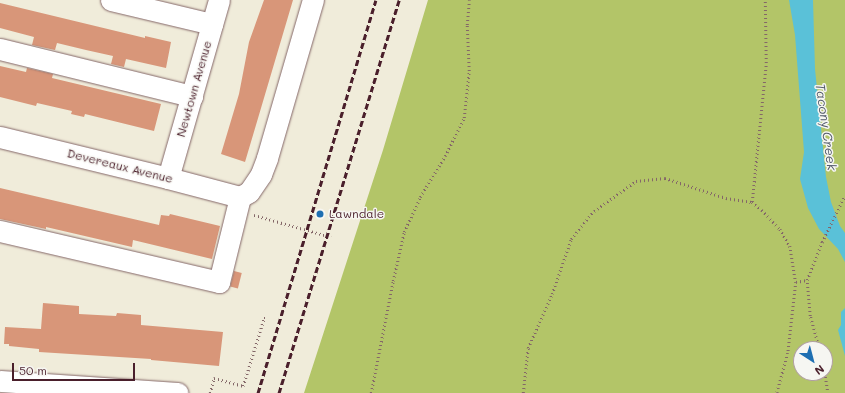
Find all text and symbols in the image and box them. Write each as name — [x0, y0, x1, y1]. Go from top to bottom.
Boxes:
street label: Newtown Avenue — [173, 39, 215, 139]
water label: Tacony Creek — [812, 83, 840, 171]
street label: Devereaux Avenue — [66, 146, 174, 186]
place label: Lawndale — [329, 207, 384, 221]
marker: Lawndale — [314, 208, 326, 220]
north arrow — [793, 341, 833, 381]
scale bar — [14, 355, 137, 381]
text: 50 m — [19, 362, 47, 378]
text: N — [812, 362, 828, 379]

